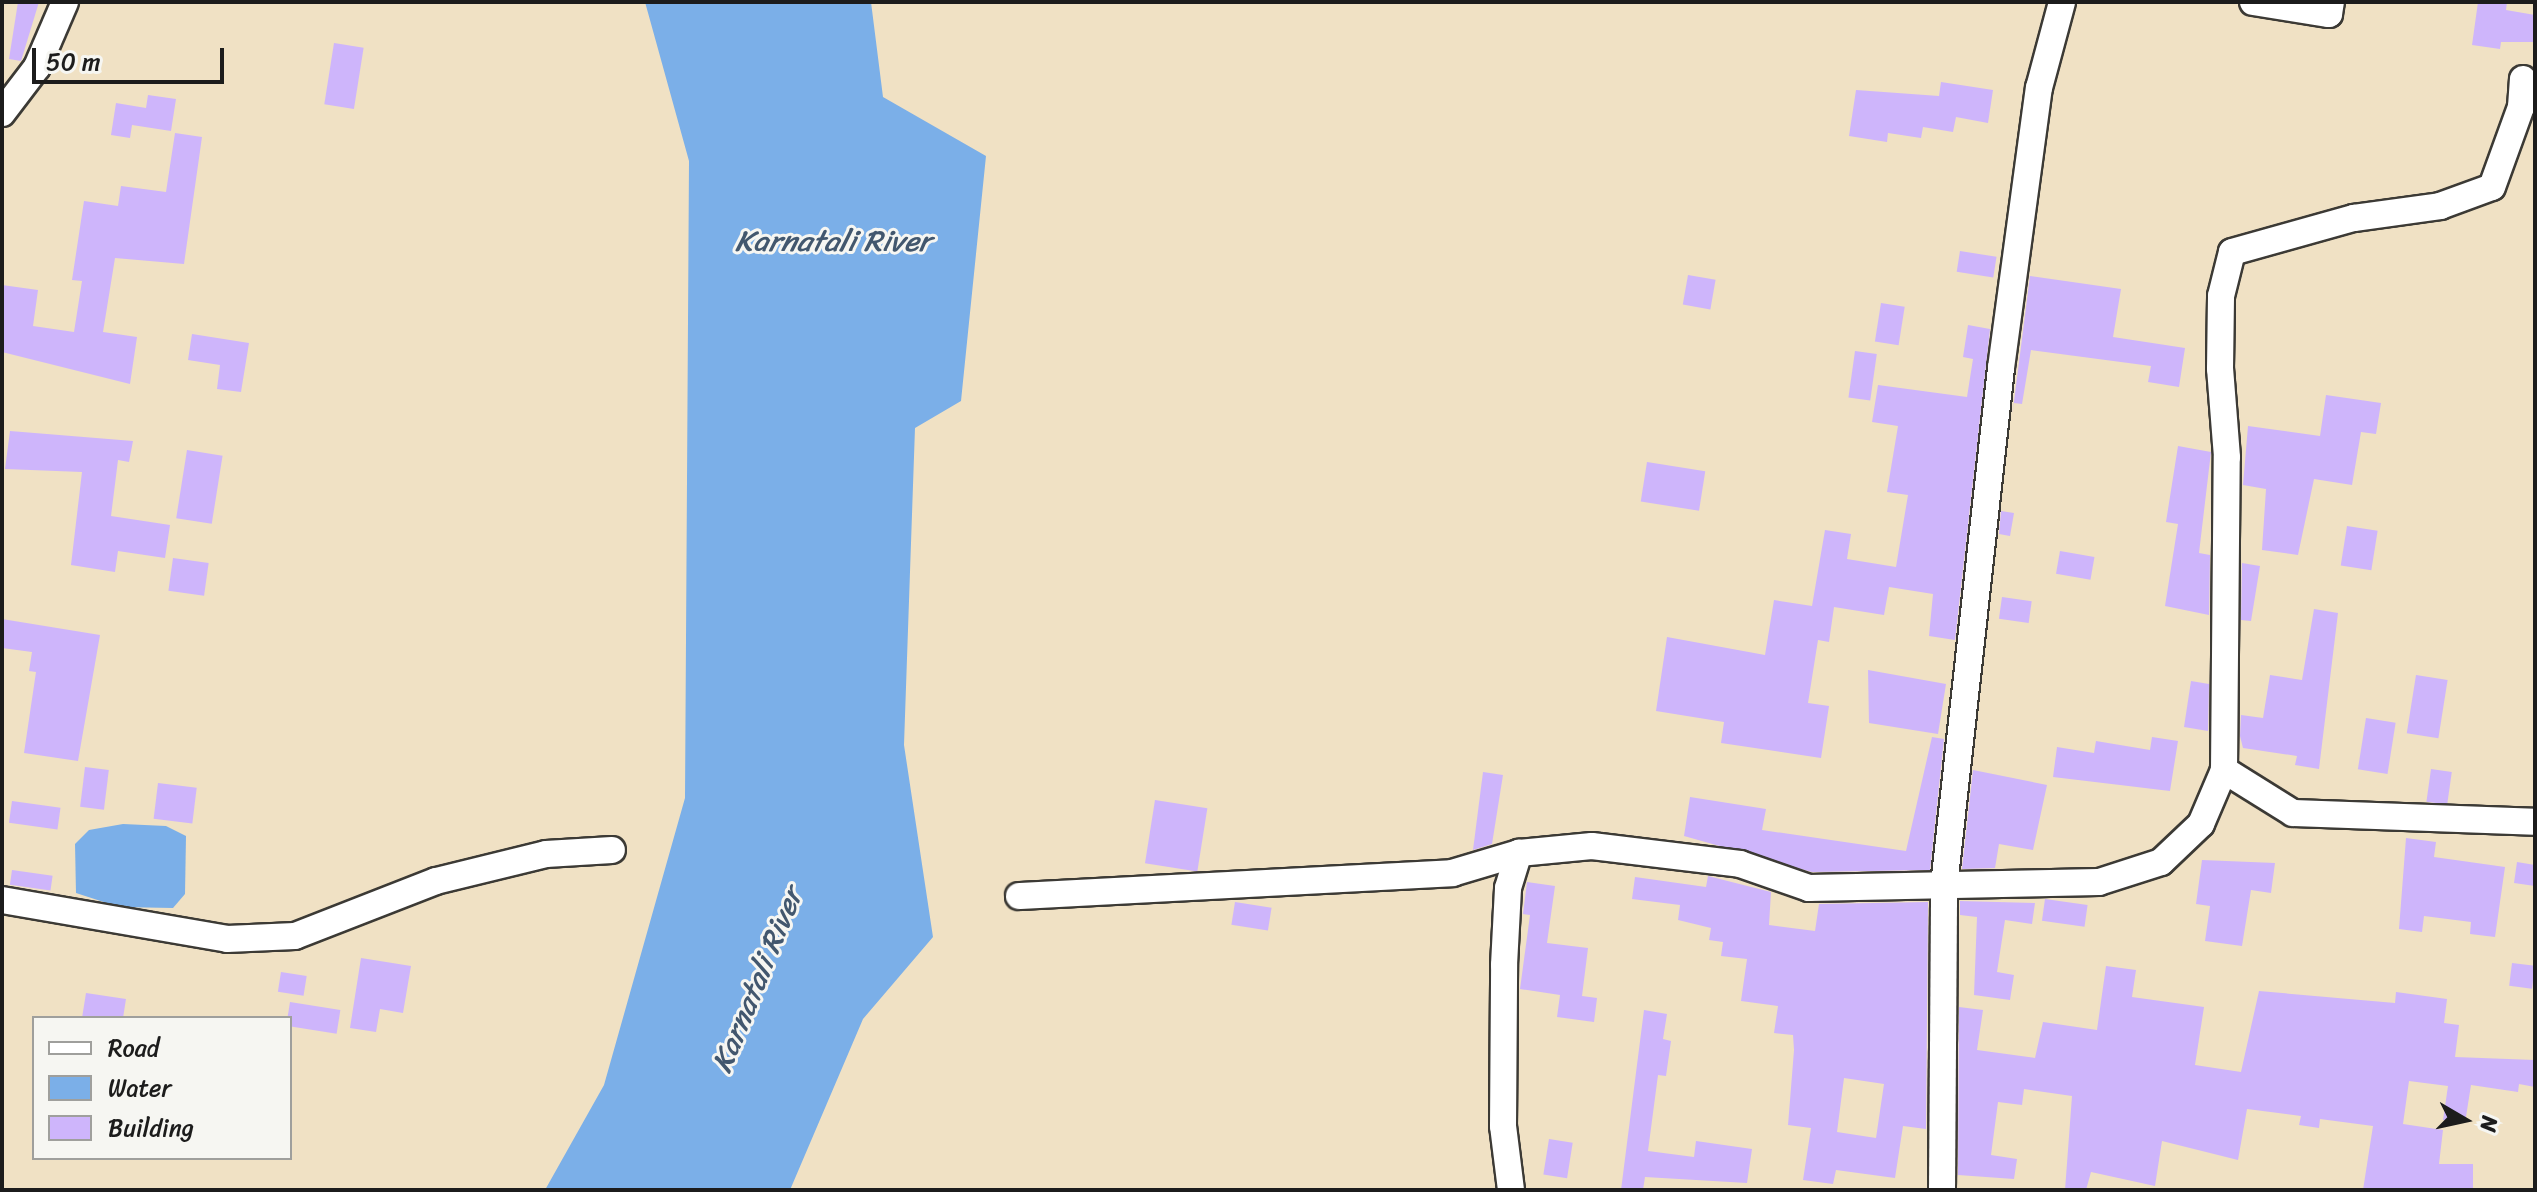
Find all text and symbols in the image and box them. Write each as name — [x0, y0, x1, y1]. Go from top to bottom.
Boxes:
scale bar — [36, 32, 228, 82]
text: 50 m — [46, 41, 101, 83]
water label: Karnatali River — [735, 223, 931, 259]
water label: Karnatali River — [703, 882, 811, 1078]
legend — [32, 1016, 292, 1160]
text: Road — [108, 1027, 159, 1069]
text: Water — [108, 1067, 171, 1109]
north arrow — [2425, 1080, 2505, 1160]
text: Building — [108, 1107, 194, 1149]
text: N — [2469, 1113, 2510, 1134]

